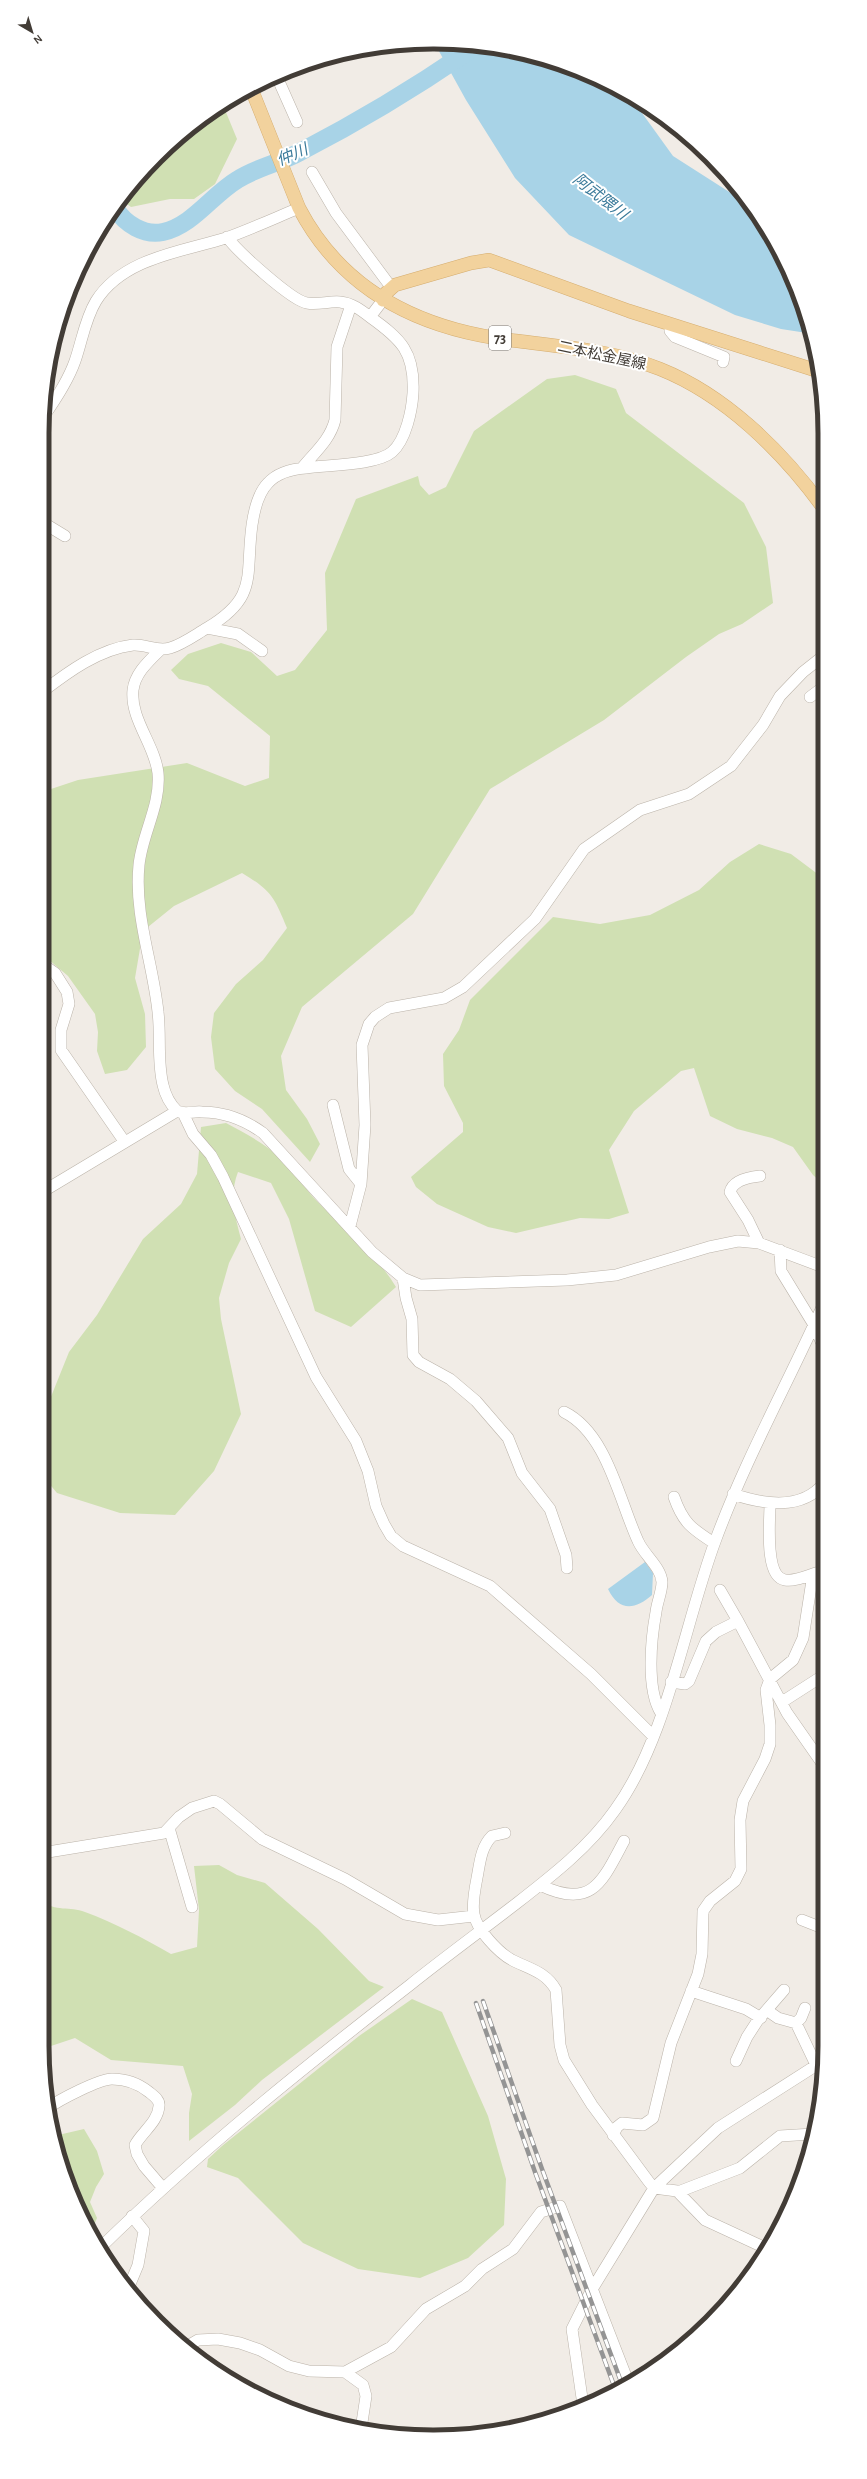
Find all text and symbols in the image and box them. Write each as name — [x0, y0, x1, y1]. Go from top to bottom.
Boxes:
north arrow — [12, 12, 52, 52]
text: N — [31, 33, 44, 46]
water label: 仲川 — [274, 140, 312, 169]
water label: 阿武隈川 — [570, 170, 633, 224]
road number: 73 — [489, 326, 511, 350]
street label: 二本松金屋線 — [556, 338, 648, 372]

